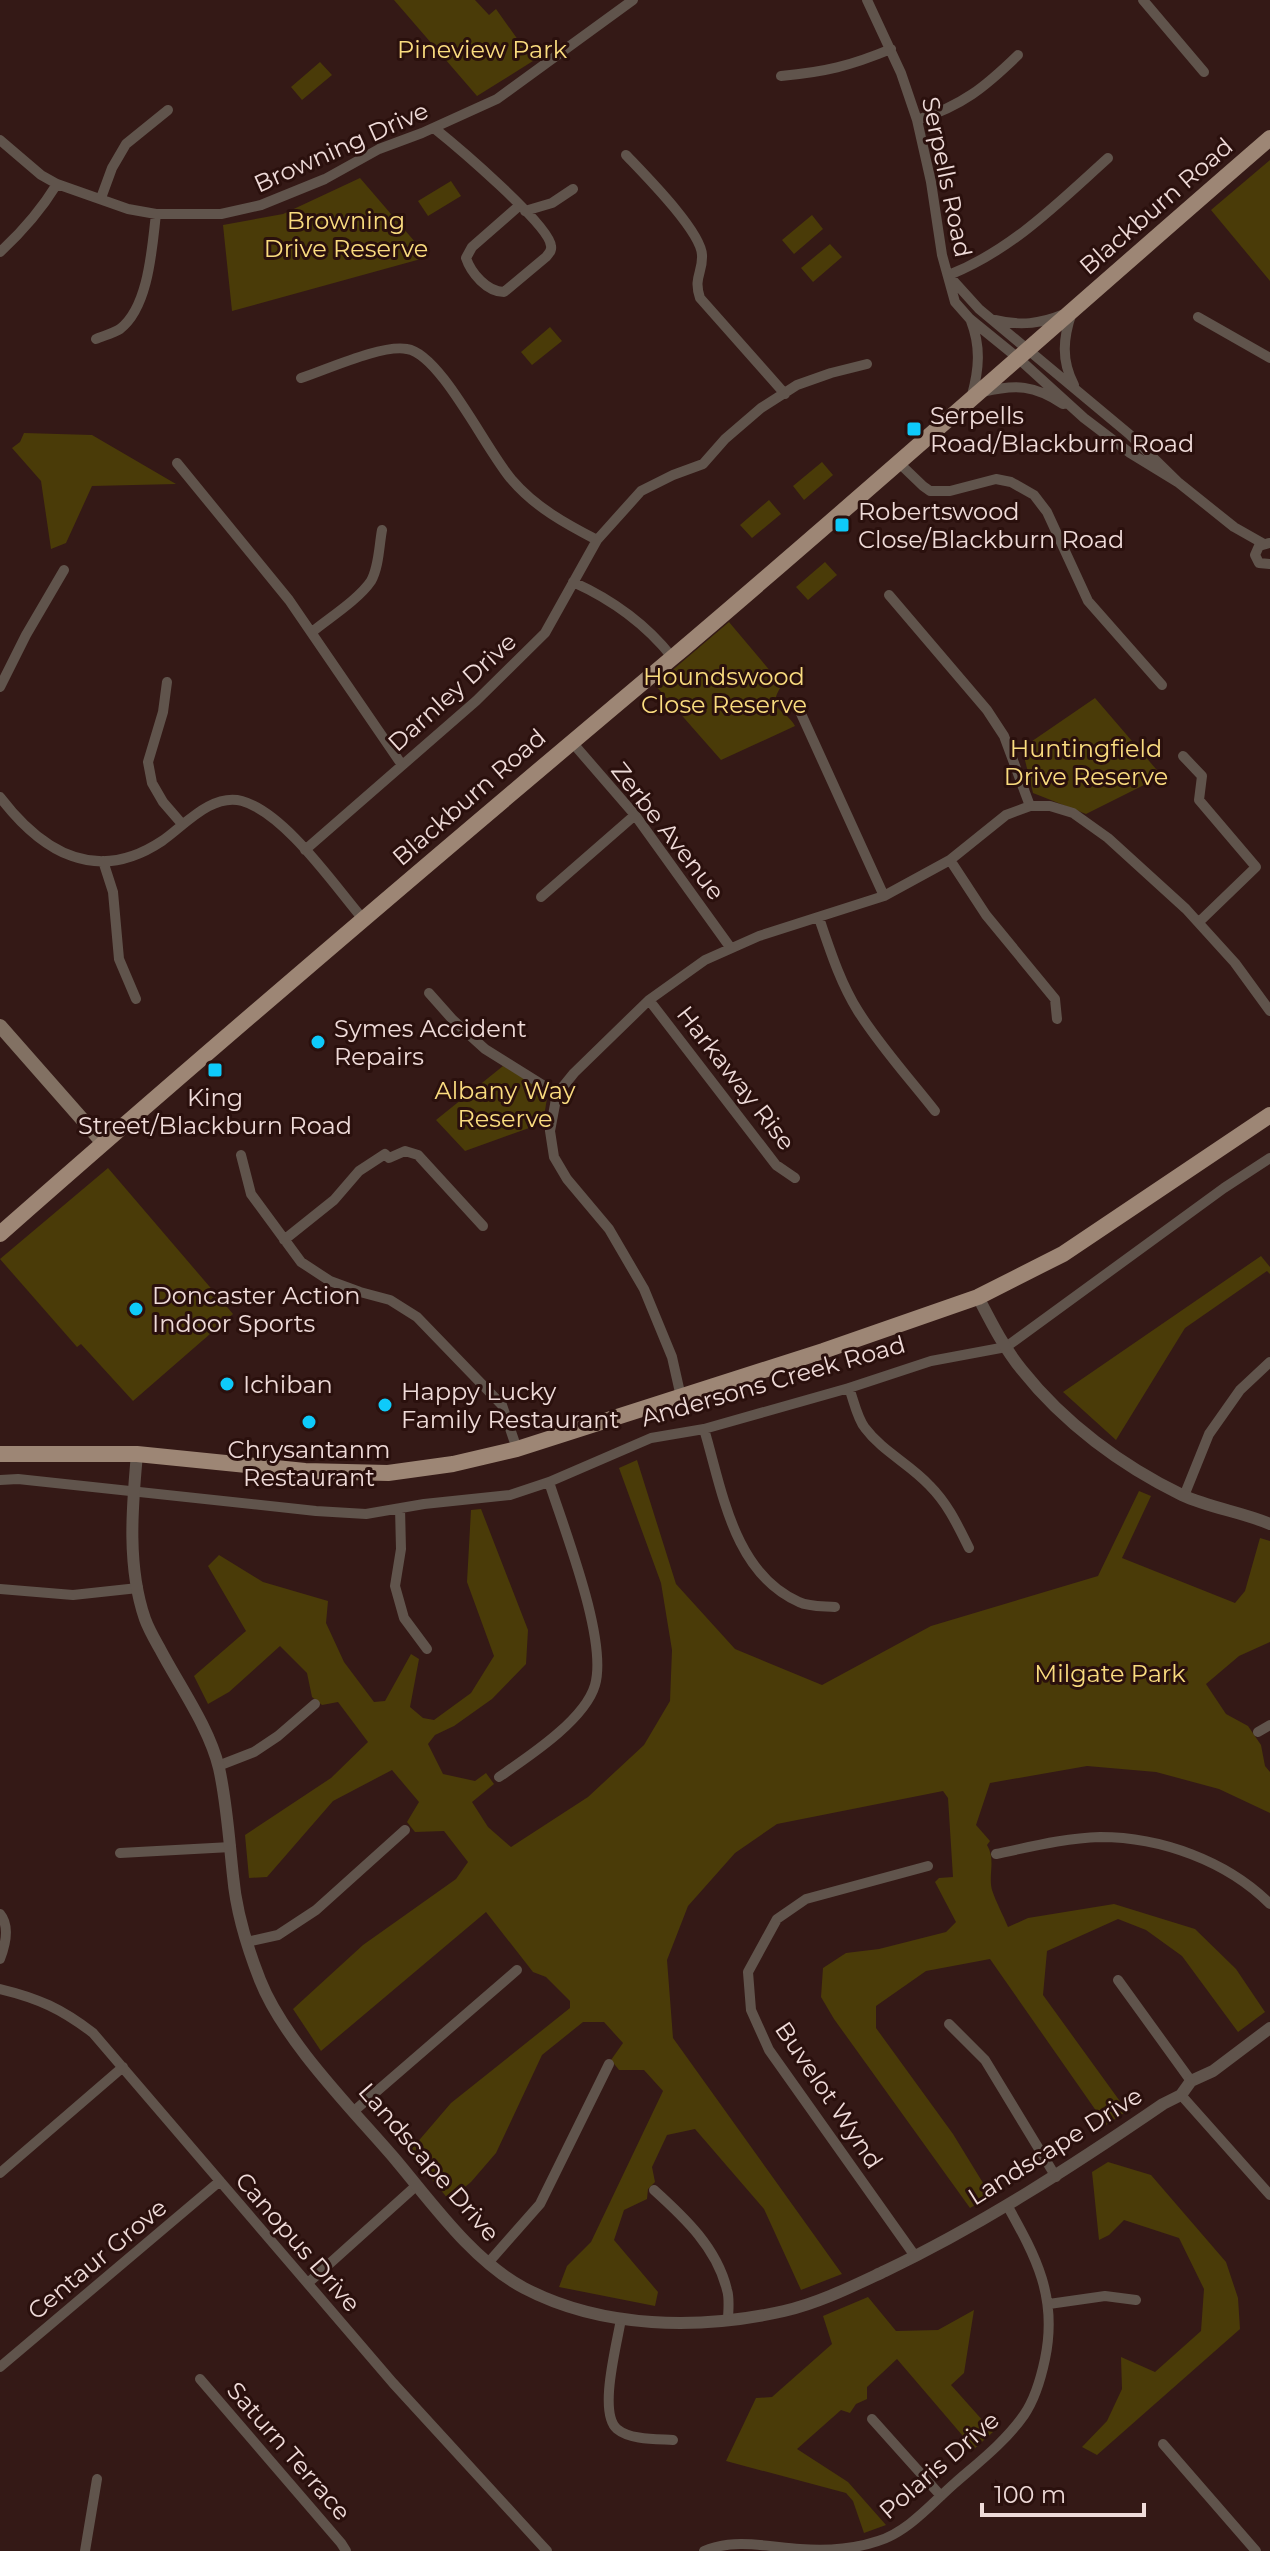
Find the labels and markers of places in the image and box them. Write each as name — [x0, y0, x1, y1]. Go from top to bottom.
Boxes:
place label: Serpells Road/Blackburn Road — [930, 401, 1194, 458]
marker: Serpells Road/Blackburn Road — [905, 420, 923, 438]
place label: Robertswood Close/Blackburn Road — [858, 497, 1124, 554]
marker: Robertswood Close/Blackburn Road — [833, 516, 851, 534]
place label: Symes Accident Repairs — [334, 1014, 527, 1071]
marker: Symes Accident Repairs — [309, 1033, 327, 1051]
marker: King Street/Blackburn Road — [206, 1061, 224, 1079]
place label: King Street/Blackburn Road — [78, 1083, 352, 1140]
place label: Doncaster Action Indoor Sports — [152, 1281, 360, 1338]
marker: Doncaster Action Indoor Sports — [127, 1300, 145, 1318]
place label: Ichiban — [243, 1370, 333, 1399]
marker: Ichiban — [218, 1375, 236, 1393]
place label: Happy Lucky Family Restaurant — [401, 1377, 620, 1434]
marker: Happy Lucky Family Restaurant — [376, 1396, 394, 1414]
marker: Chrysantanm Restaurant — [300, 1413, 318, 1431]
place label: Chrysantanm Restaurant — [228, 1435, 390, 1492]

